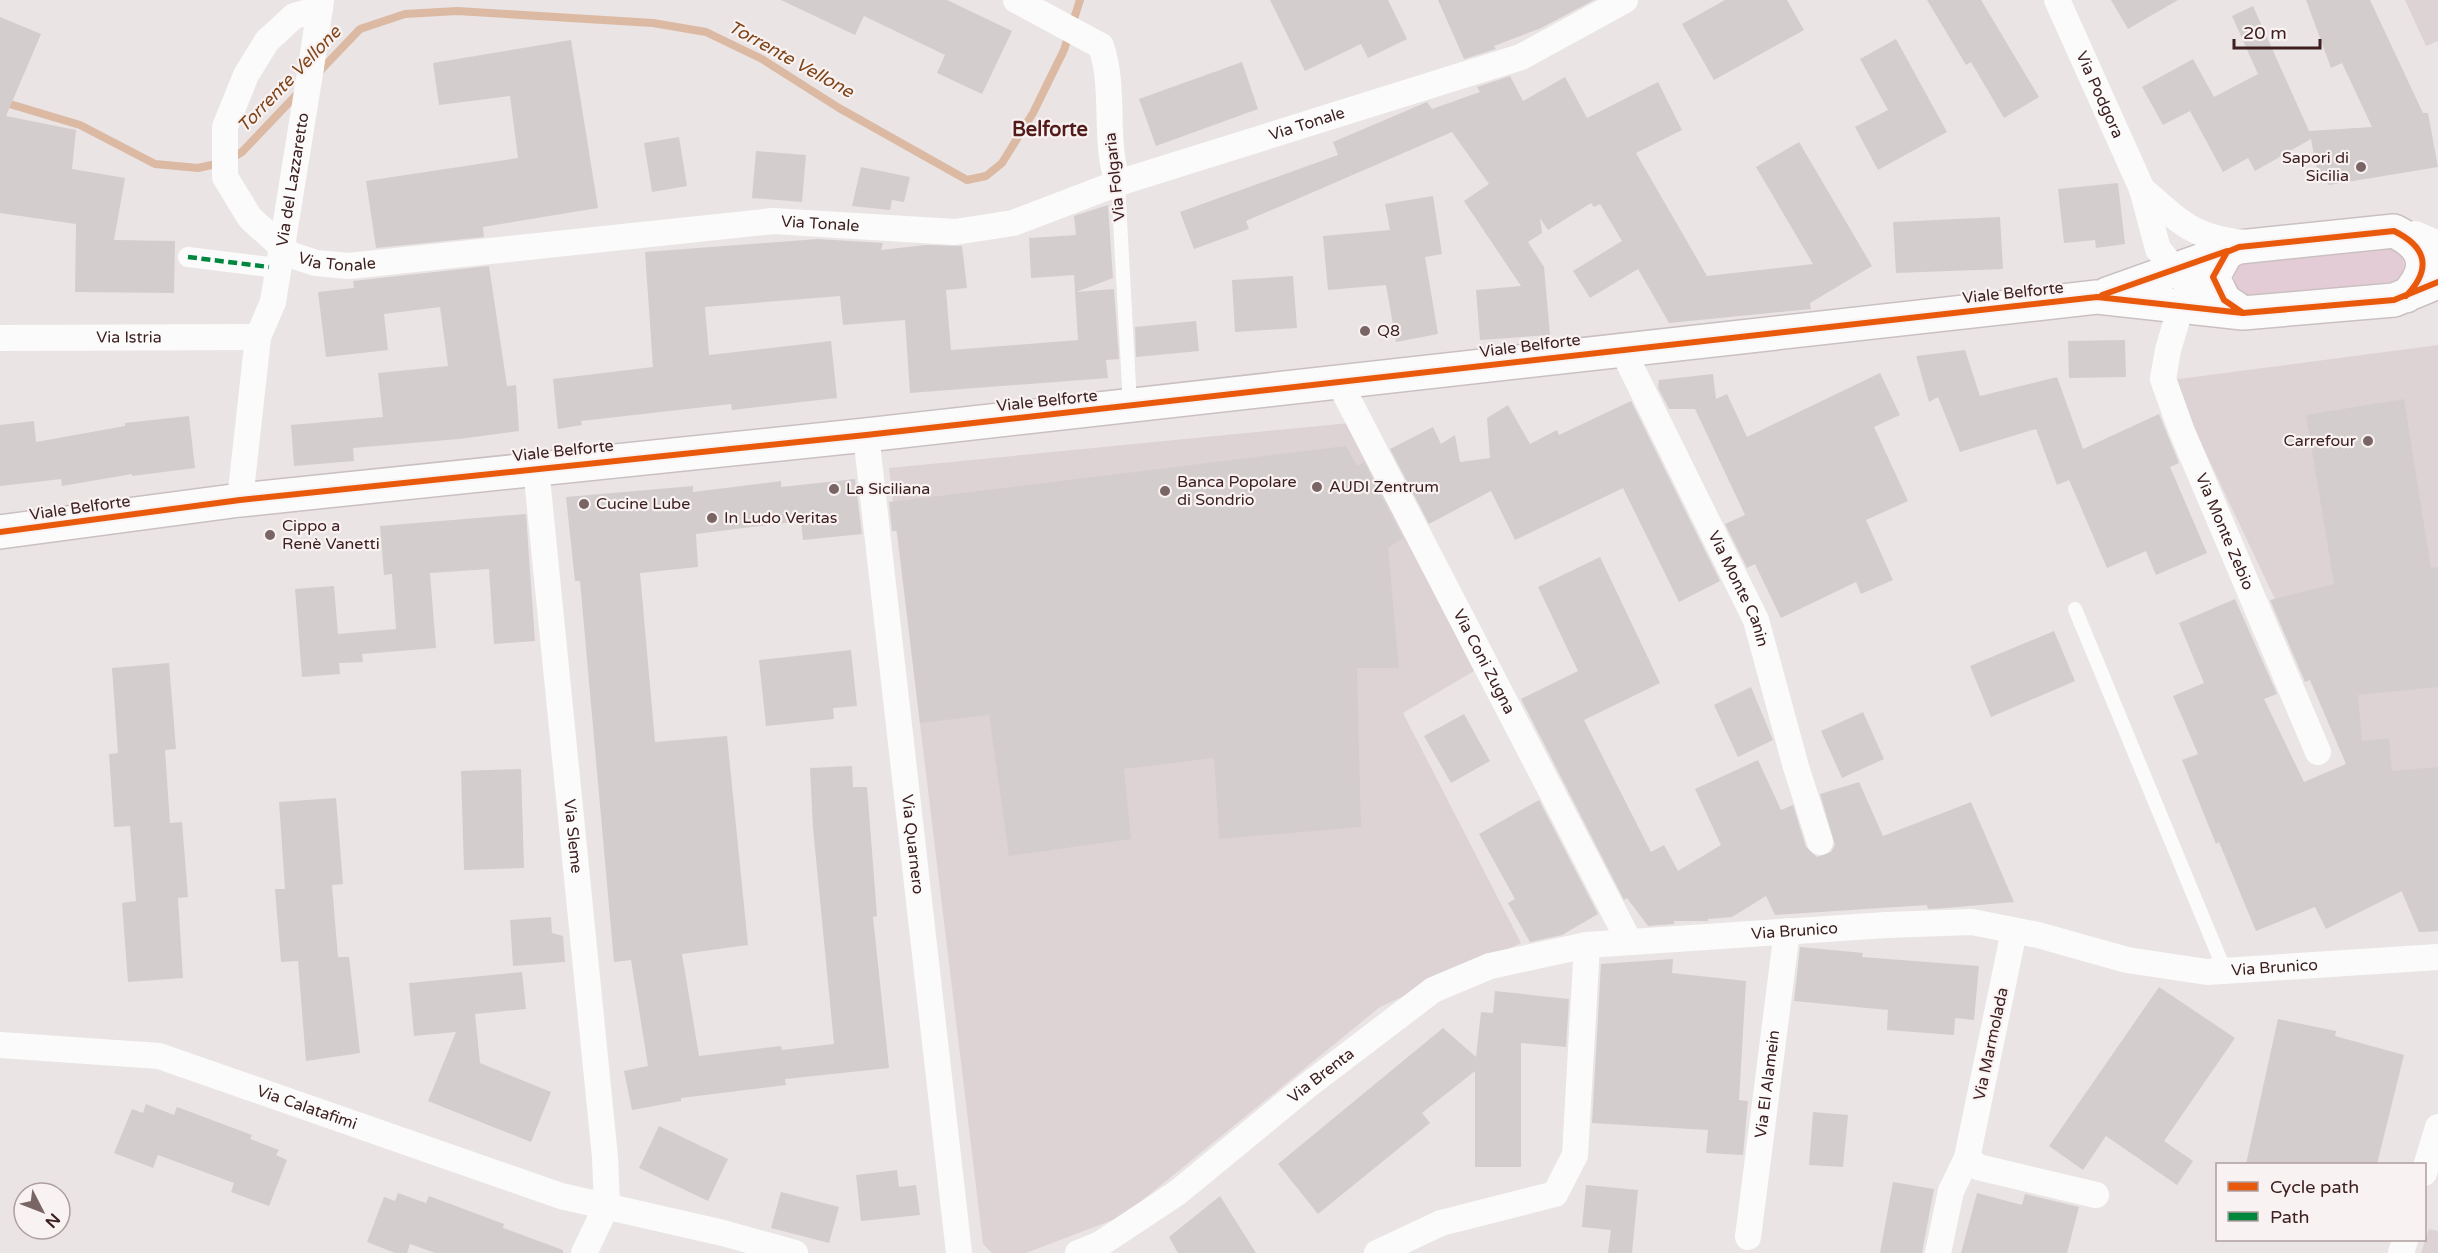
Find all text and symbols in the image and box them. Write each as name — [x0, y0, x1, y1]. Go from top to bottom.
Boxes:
scale bar — [2234, 12, 2320, 50]
water label: Torrente Vellone — [725, 16, 858, 103]
water label: Torrente Vellone — [233, 21, 346, 137]
text: 20 m — [2243, 22, 2287, 44]
street label: Via Podgora — [2071, 48, 2128, 142]
street label: Via Tonale — [1266, 103, 1347, 145]
street label: Via del Lazzaretto — [272, 111, 313, 248]
district label: Belforte — [1012, 118, 1088, 142]
street label: Via Folgaria — [1100, 132, 1130, 222]
place label: Sapori di Sicilia — [2282, 148, 2349, 186]
marker: Sapori di Sicilia — [2354, 160, 2368, 174]
street label: Via Tonale — [780, 212, 860, 236]
street label: Via Tonale — [295, 248, 377, 276]
street label: Viale Belforte — [1961, 278, 2065, 308]
place label: Q8 — [1377, 321, 1400, 341]
marker: Q8 — [1358, 324, 1372, 338]
street label: Via Istria — [96, 327, 162, 348]
street label: Viale Belforte — [1478, 330, 1582, 362]
street label: Viale Belforte — [995, 386, 1099, 416]
place label: Carrefour — [2284, 431, 2357, 451]
marker: Carrefour — [2361, 434, 2375, 448]
street label: Viale Belforte — [511, 436, 615, 466]
street label: Via Monte Zebio — [2191, 470, 2258, 593]
place label: Banca Popolare di Sondrio — [1177, 472, 1297, 510]
place label: AUDI Zentrum — [1329, 477, 1439, 497]
place label: La Siciliana — [846, 479, 930, 499]
marker: AUDI Zentrum — [1310, 480, 1324, 494]
marker: La Siciliana — [827, 482, 841, 496]
marker: Banca Popolare di Sondrio — [1158, 484, 1172, 498]
street label: Viale Belforte — [28, 491, 132, 525]
place label: Cucine Lube — [596, 494, 690, 514]
marker: Cucine Lube — [577, 497, 591, 511]
place label: In Ludo Veritas — [724, 508, 837, 528]
marker: In Ludo Veritas — [705, 511, 719, 525]
place label: Cippo a Renè Vanetti — [282, 516, 380, 554]
marker: Cippo a Renè Vanetti — [263, 528, 277, 542]
street label: Via Monte Canin — [1704, 528, 1773, 649]
street label: Via Coni Zugna — [1449, 606, 1520, 717]
street label: Via Quarnero — [897, 793, 928, 895]
street label: Via Sleme — [559, 798, 587, 874]
street label: Via Brunico — [1751, 918, 1839, 944]
street label: Via Brunico — [2231, 955, 2319, 980]
street label: Via Marmolada — [1969, 986, 2013, 1102]
street label: Via El Alamein — [1751, 1029, 1784, 1139]
street label: Via Brenta — [1284, 1044, 1358, 1108]
street label: Via Calatafimi — [254, 1081, 360, 1134]
legend — [2216, 1163, 2426, 1241]
text: Cycle path — [2270, 1176, 2359, 1198]
north arrow — [12, 1181, 72, 1241]
text: Path — [2270, 1206, 2309, 1228]
text: N — [41, 1209, 64, 1232]

